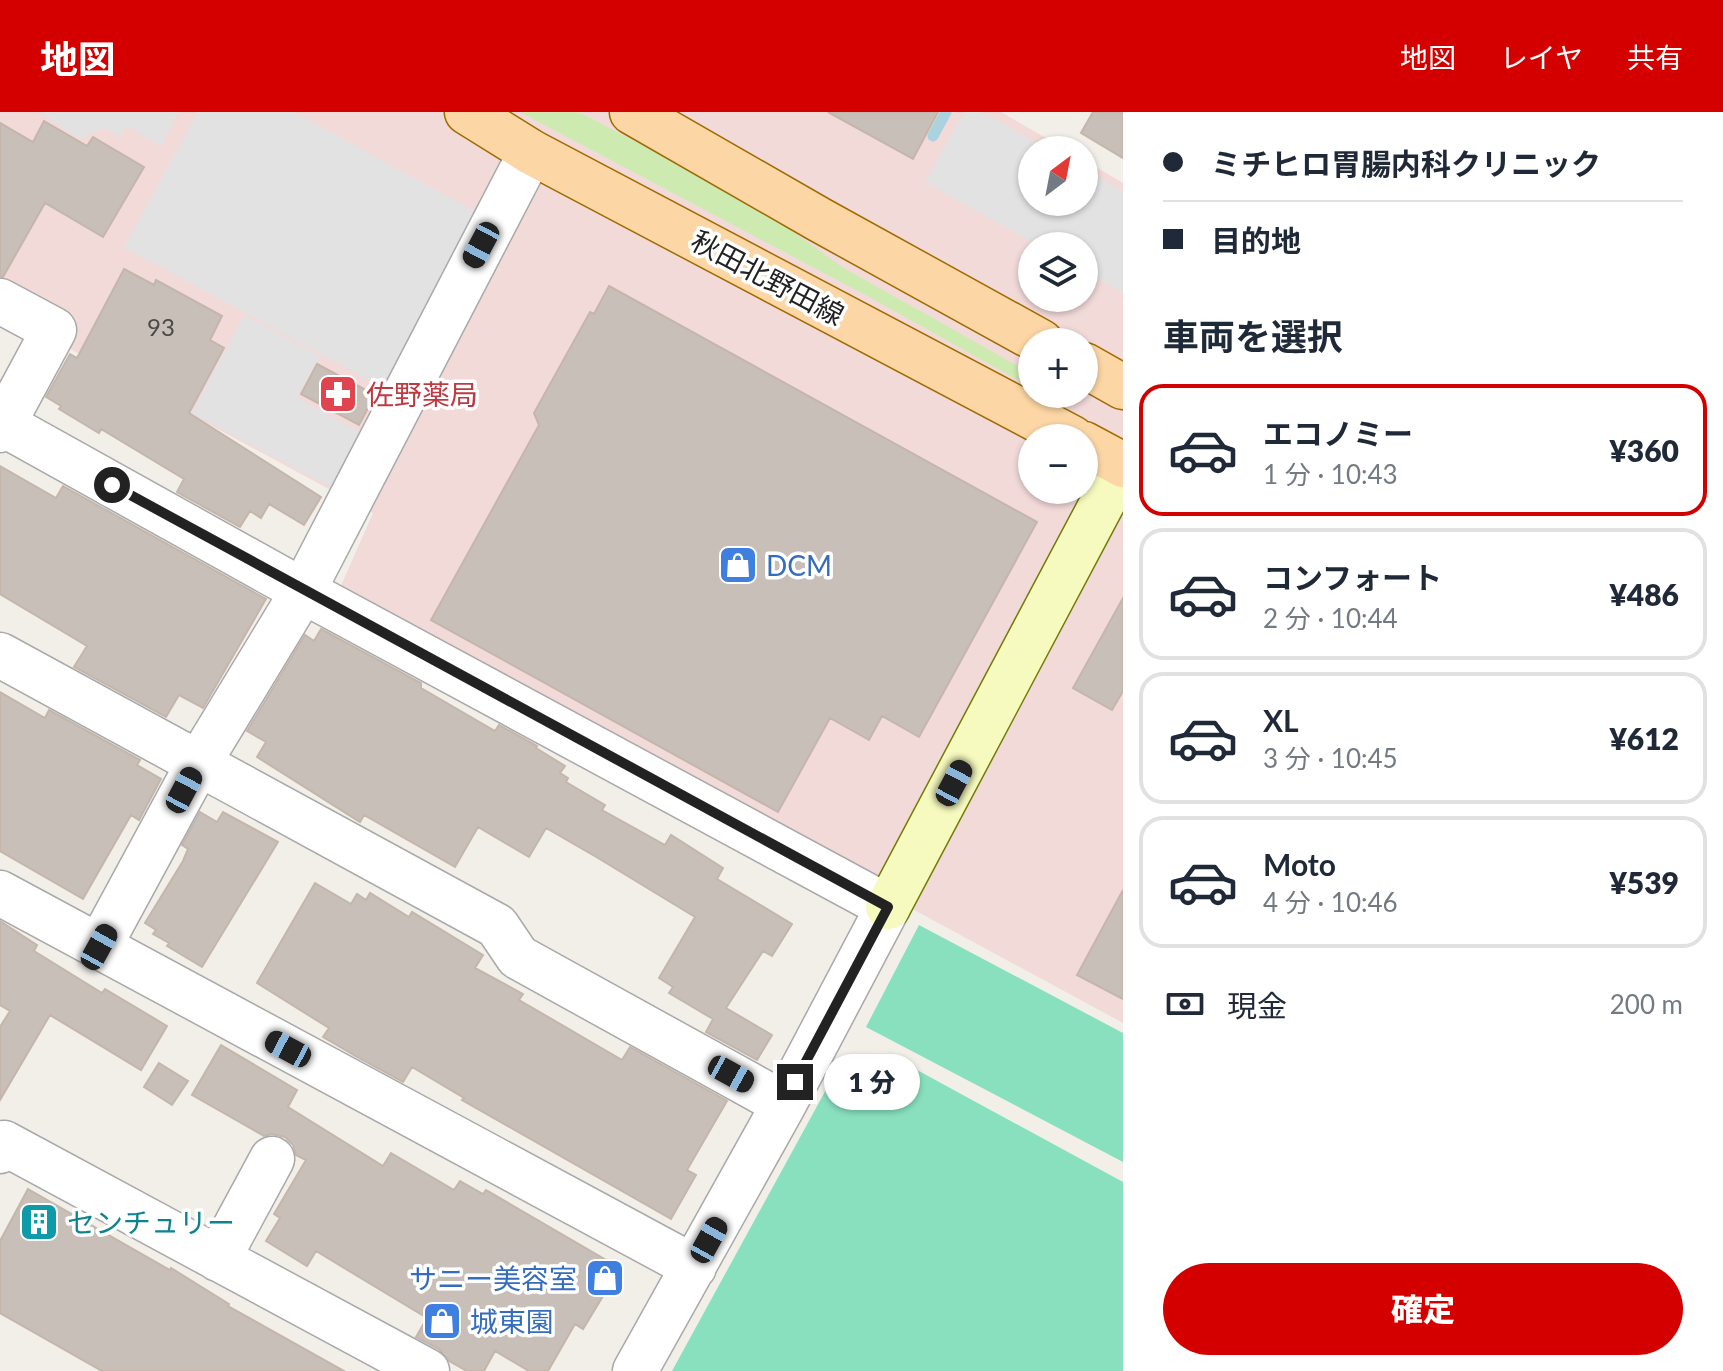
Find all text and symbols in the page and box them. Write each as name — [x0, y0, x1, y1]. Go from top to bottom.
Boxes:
text: 地図 — [40, 35, 116, 81]
text: 地図 — [1400, 40, 1456, 74]
text: レイヤ — [1500, 40, 1583, 74]
text: 共有 — [1627, 40, 1683, 74]
north arrow — [1018, 136, 1098, 216]
map controls — [1018, 136, 1098, 504]
text: ミチヒロ胃腸内科クリニック — [1211, 145, 1601, 181]
car — [459, 218, 503, 272]
text: 目的地 — [1211, 222, 1301, 258]
street label: 秋田北野田線 — [686, 223, 850, 331]
button: layers — [1018, 232, 1098, 312]
house number: 93 — [147, 312, 175, 341]
text: 車両を選択 — [1163, 314, 1343, 358]
button: + — [1018, 328, 1098, 408]
pharmacy icon: 佐野薬局 — [317, 373, 359, 415]
place label: 佐野薬局 — [366, 377, 478, 411]
icon: car — [1167, 414, 1239, 486]
text: エコノミー — [1263, 415, 1413, 451]
button: − — [1018, 424, 1098, 504]
text: ¥360 — [1609, 432, 1679, 468]
text: 1 分 · 10:43 — [1263, 458, 1398, 490]
route start — [94, 467, 130, 503]
shop icon: DCM — [717, 544, 759, 586]
place label: DCM — [766, 548, 832, 582]
icon: car — [1167, 558, 1239, 630]
text: コンフォート — [1263, 559, 1442, 595]
text: ¥486 — [1609, 576, 1679, 612]
text: 2 分 · 10:44 — [1263, 602, 1398, 634]
icon: car — [1167, 702, 1239, 774]
text: XL — [1263, 702, 1299, 738]
text: ¥612 — [1609, 720, 1679, 756]
text: 3 分 · 10:45 — [1263, 742, 1398, 774]
car — [932, 756, 976, 810]
car — [162, 763, 206, 817]
icon: car — [1167, 846, 1239, 918]
text: Moto — [1263, 846, 1336, 882]
text: ¥539 — [1609, 864, 1679, 900]
text: 4 分 · 10:46 — [1263, 886, 1398, 918]
car — [77, 920, 121, 974]
icon: cash — [1163, 982, 1207, 1026]
text: 現金 — [1227, 987, 1287, 1023]
text: 200 m — [1610, 988, 1683, 1020]
car — [261, 1027, 315, 1071]
car — [704, 1052, 758, 1096]
callout: 1 分 — [823, 1054, 919, 1110]
route end — [777, 1064, 813, 1100]
text: 1 分 — [848, 1066, 896, 1098]
building icon: センチュリー — [18, 1201, 60, 1243]
place label: センチュリー — [67, 1205, 235, 1239]
car — [687, 1213, 731, 1267]
shop icon: サニー美容室 — [584, 1257, 626, 1299]
place label: サニー美容室 — [409, 1261, 577, 1295]
button: 確定 — [1163, 1263, 1683, 1355]
shop icon: 城東園 — [421, 1300, 463, 1342]
place label: 城東園 — [470, 1304, 554, 1338]

